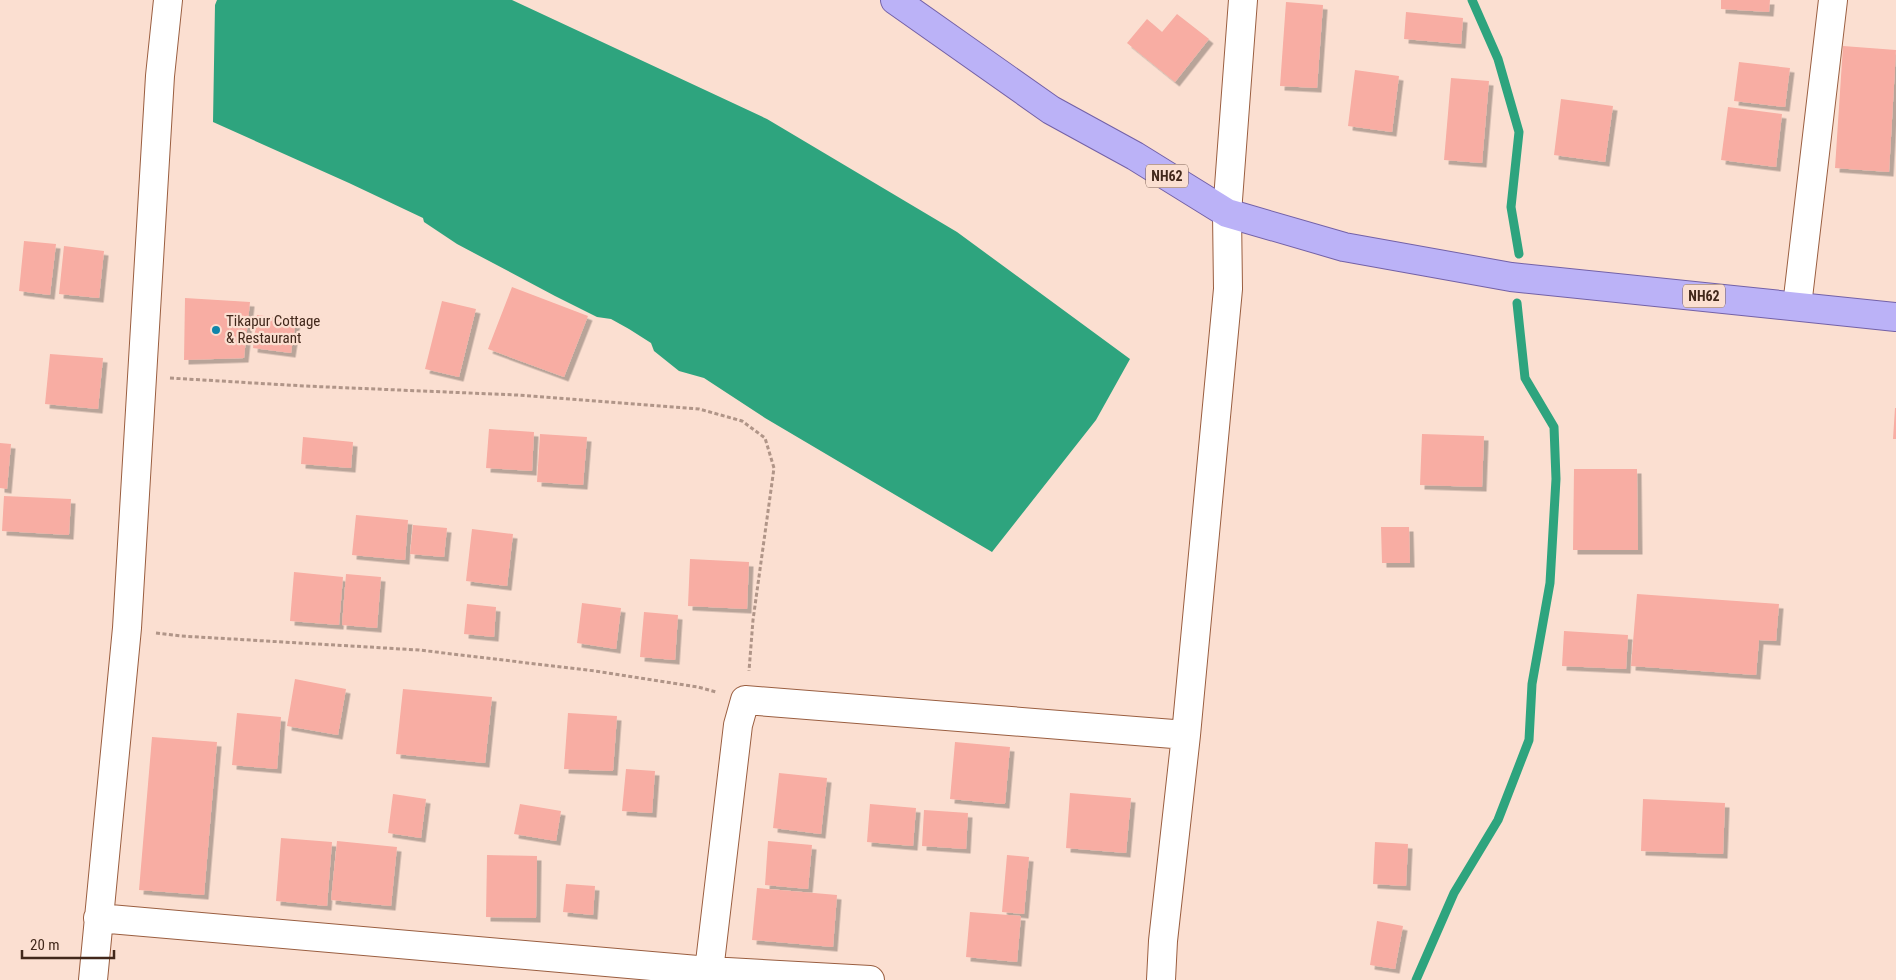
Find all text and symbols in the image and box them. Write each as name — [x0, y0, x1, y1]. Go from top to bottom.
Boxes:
road number: NH62 — [1146, 165, 1188, 188]
road number: NH62 — [1683, 284, 1725, 308]
place label: Tikapur Cottage & Restaurant — [226, 312, 320, 347]
marker: Tikapur Cottage & Restaurant — [210, 324, 222, 336]
scale bar — [22, 928, 115, 960]
text: 20 m — [30, 936, 60, 954]

